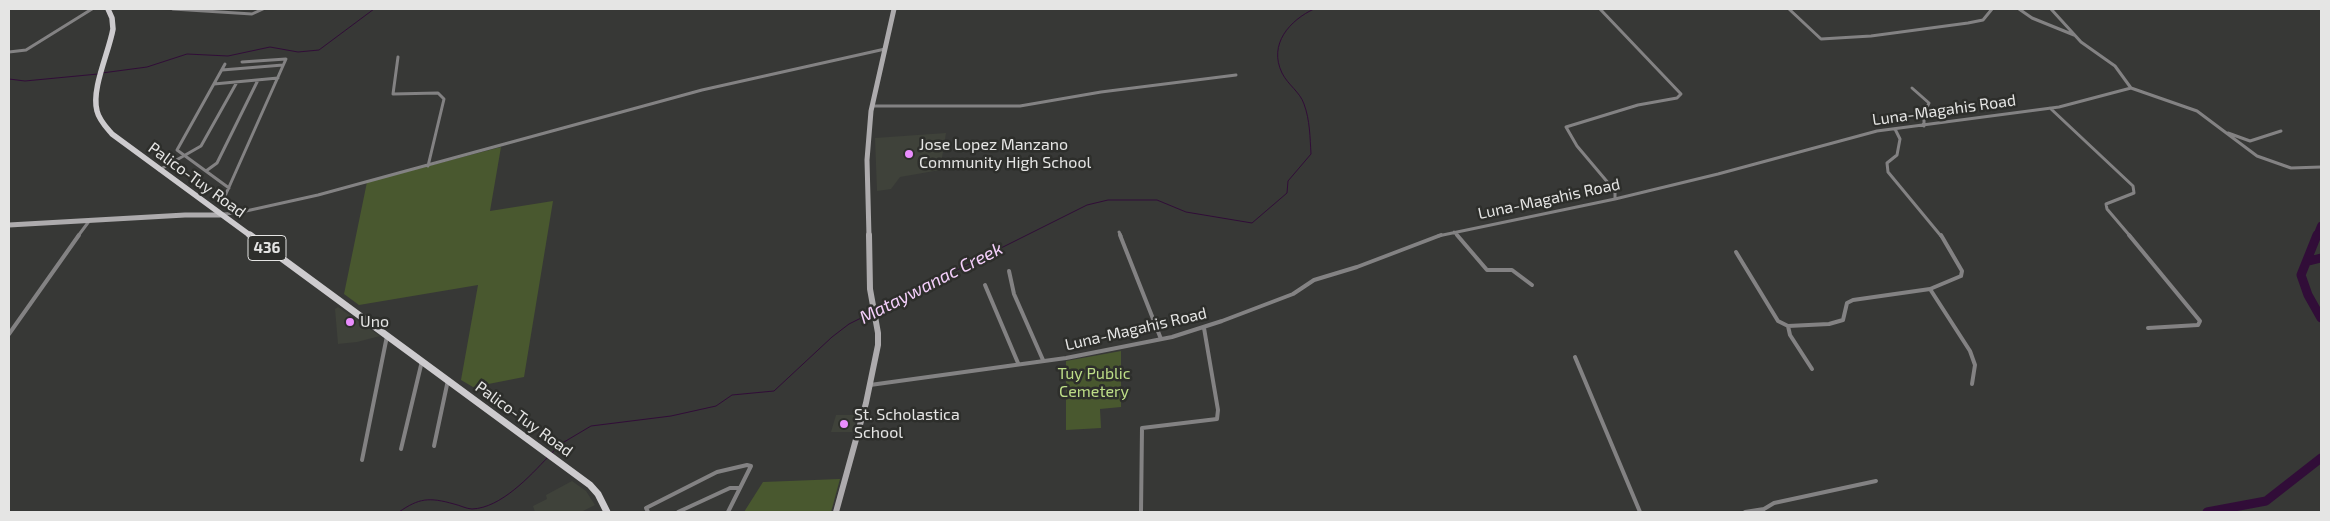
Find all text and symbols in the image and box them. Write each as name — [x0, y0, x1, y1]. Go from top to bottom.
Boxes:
street label: Luna-Magahis Road — [1871, 90, 2017, 130]
place label: Jose Lopez Manzano Community High School — [919, 135, 1091, 173]
street label: Palico-Tuy Road — [144, 138, 250, 222]
marker: Jose Lopez Manzano Community High School — [903, 148, 915, 160]
street label: Luna-Magahis Road — [1476, 175, 1622, 223]
road number: 436 — [248, 236, 286, 260]
water label: Mataywanac Creek — [856, 238, 1006, 328]
street label: Luna-Magahis Road — [1063, 303, 1209, 355]
place label: Uno — [360, 312, 389, 332]
marker: Uno — [344, 316, 356, 328]
park label: Tuy Public Cemetery — [1057, 364, 1131, 402]
street label: Palico-Tuy Road — [471, 377, 577, 461]
place label: St. Scholastica School — [854, 405, 960, 443]
marker: St. Scholastica School — [838, 418, 850, 430]

